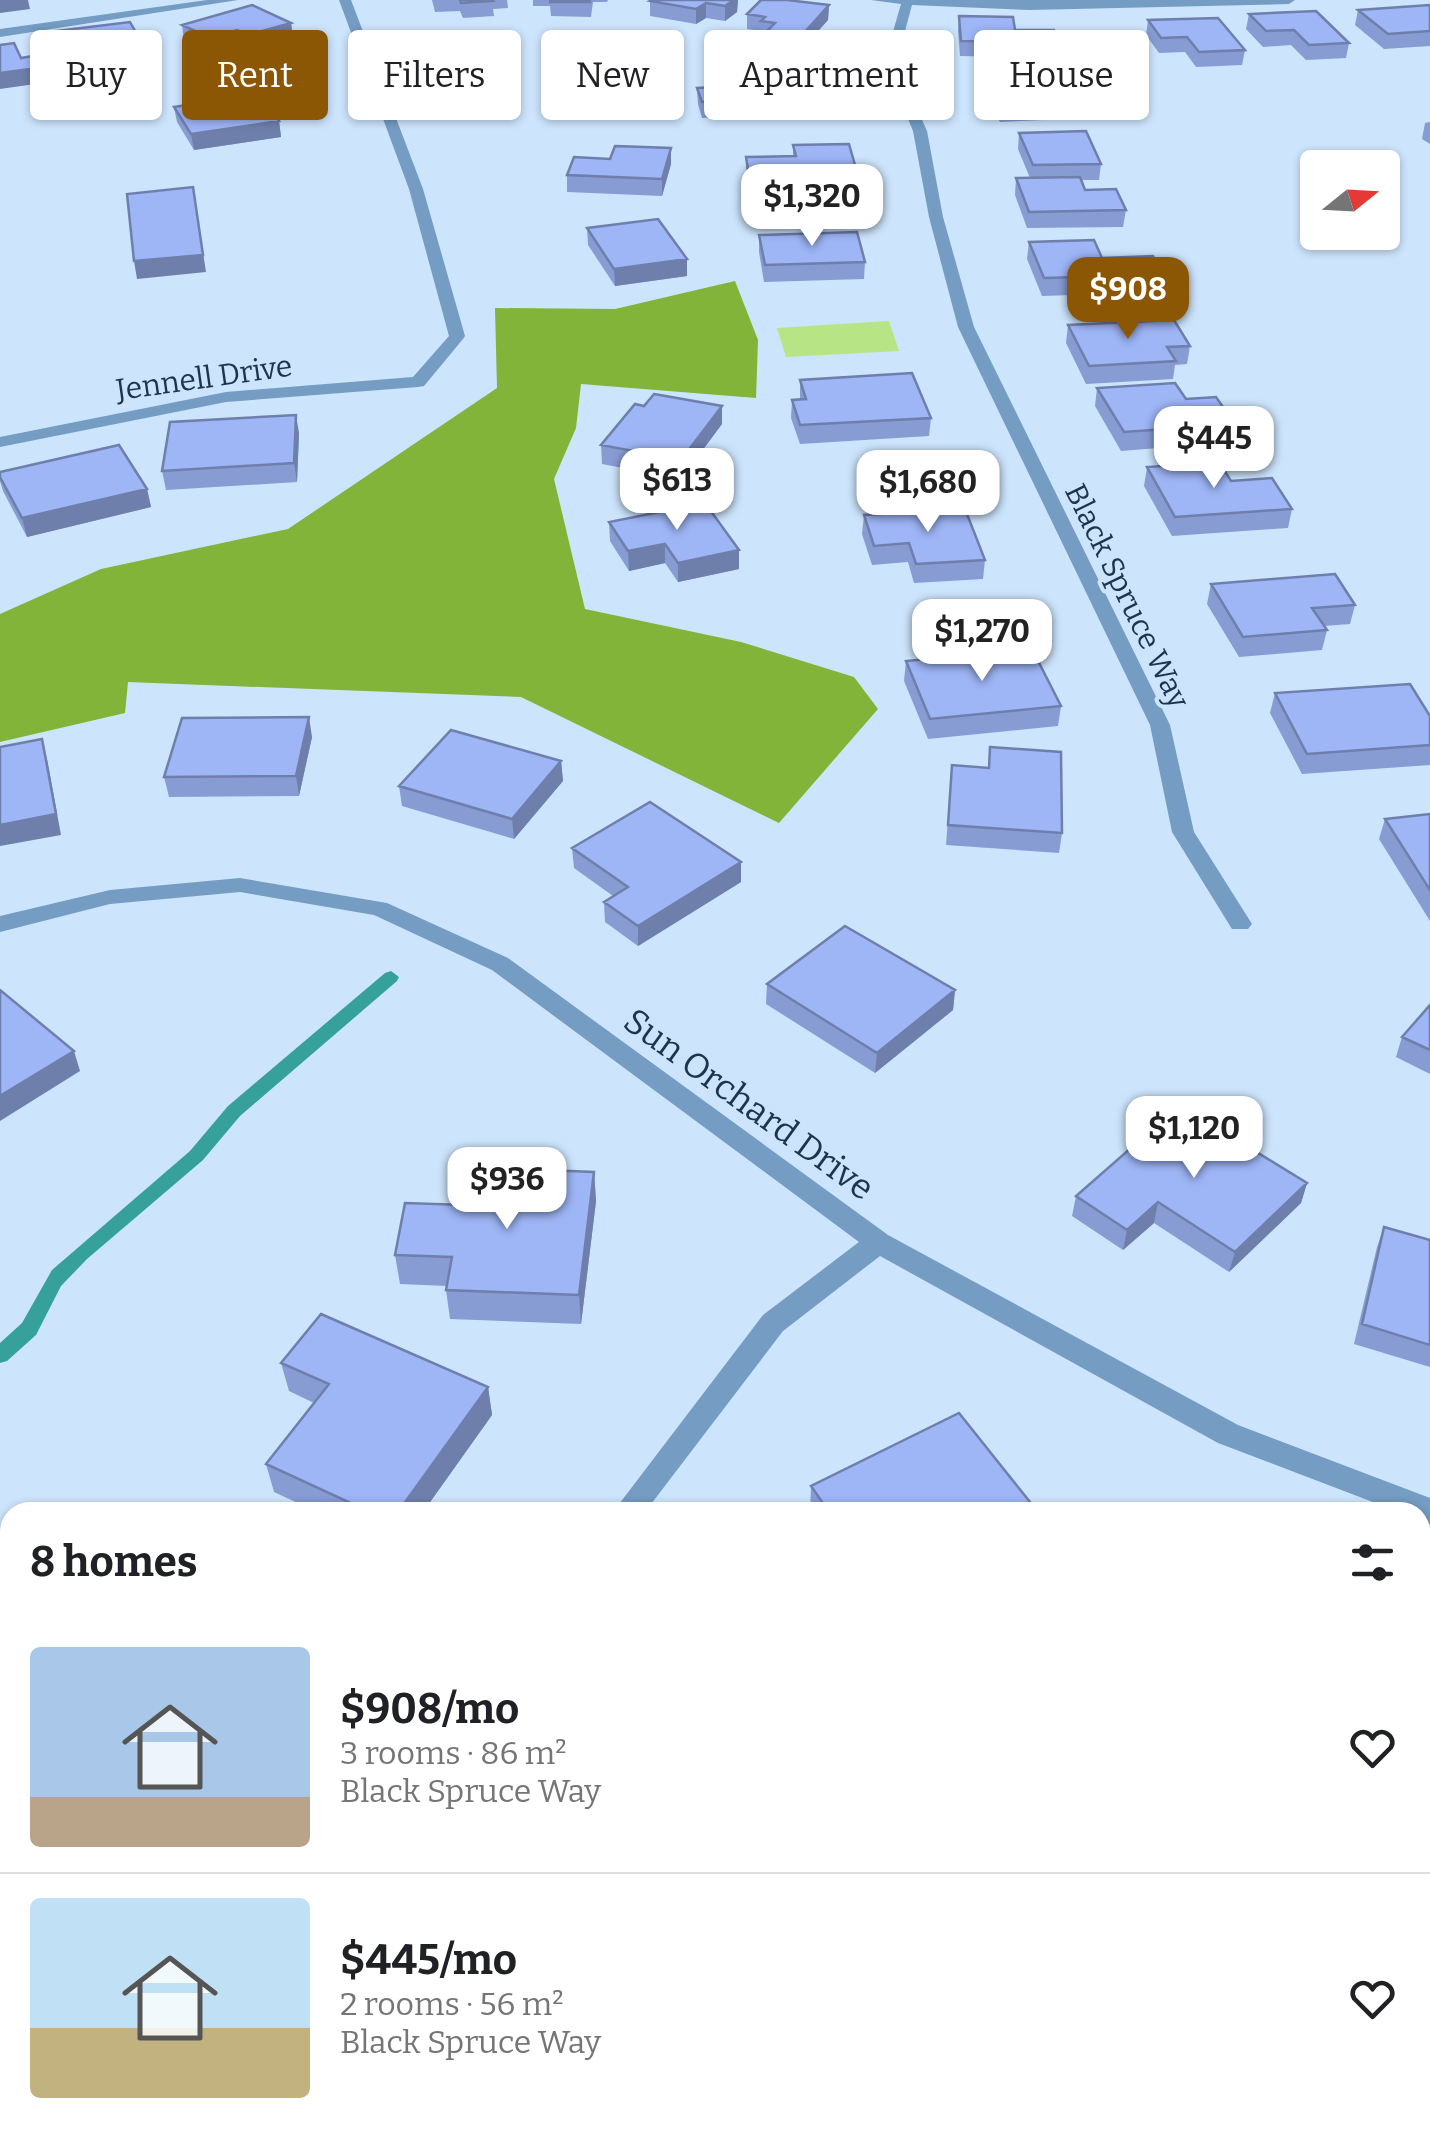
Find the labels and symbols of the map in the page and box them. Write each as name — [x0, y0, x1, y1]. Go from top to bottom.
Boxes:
north arrow — [1300, 150, 1400, 250]
pin: $1,320 — [731, 164, 893, 249]
pin: $908 — [1069, 257, 1187, 342]
street label: Jennell Drive — [113, 348, 294, 408]
pin: $445 — [1155, 406, 1273, 491]
pin: $613 — [618, 448, 736, 533]
pin: $1,680 — [847, 450, 1009, 535]
street label: Black Spruce Way — [1057, 478, 1197, 714]
pin: $1,270 — [901, 599, 1063, 684]
street label: Sun Orchard Drive — [616, 999, 882, 1209]
pin: $1,120 — [1113, 1096, 1275, 1181]
pin: $936 — [448, 1147, 566, 1232]

